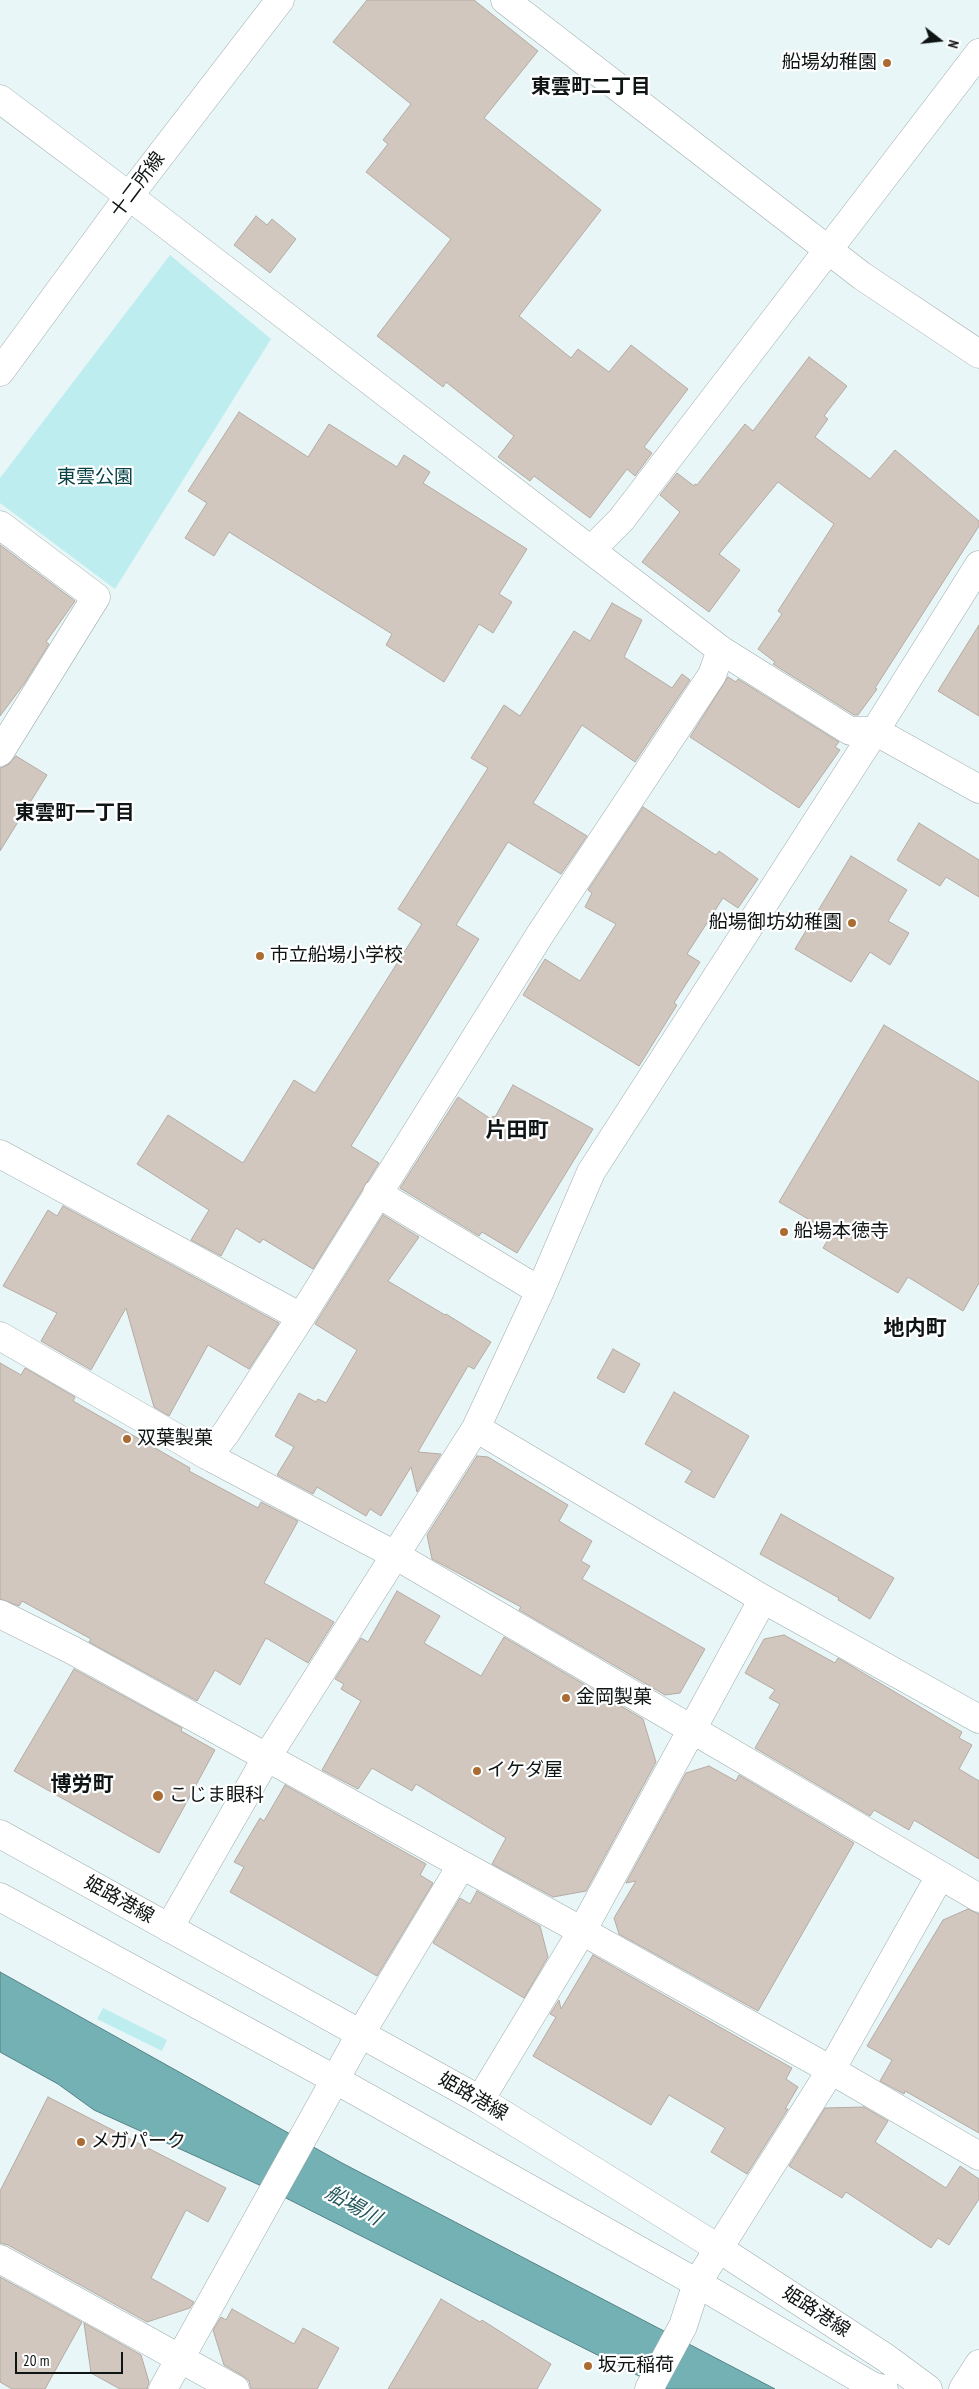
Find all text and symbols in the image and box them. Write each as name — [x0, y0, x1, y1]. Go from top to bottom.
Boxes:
north arrow — [914, 15, 964, 65]
text: N — [944, 38, 963, 50]
place label: 船場幼稚園 — [782, 52, 877, 74]
marker: 船場幼稚園 — [881, 57, 893, 69]
district label: 東雲町二丁目 — [531, 75, 651, 99]
street label: 十二所線 — [106, 148, 170, 222]
park label: 東雲公園 — [57, 467, 133, 489]
district label: 東雲町一丁目 — [15, 801, 135, 825]
place label: 船場御坊幼稚園 — [709, 912, 842, 934]
marker: 船場御坊幼稚園 — [846, 917, 858, 929]
place label: 市立船場小学校 — [270, 945, 403, 967]
marker: 市立船場小学校 — [254, 950, 266, 962]
district label: 片田町 — [486, 1118, 548, 1144]
place label: 船場本徳寺 — [794, 1221, 889, 1243]
marker: 船場本徳寺 — [778, 1226, 790, 1238]
district label: 地内町 — [884, 1316, 946, 1342]
place label: 双葉製菓 — [137, 1428, 213, 1450]
marker: 双葉製菓 — [121, 1433, 133, 1445]
place label: 金岡製菓 — [576, 1687, 652, 1709]
marker: 金岡製菓 — [560, 1692, 572, 1704]
place label: イケダ屋 — [487, 1760, 563, 1782]
marker: イケダ屋 — [471, 1765, 483, 1777]
district label: 博労町 — [51, 1772, 113, 1798]
place label: こじま眼科 — [169, 1785, 264, 1807]
marker: こじま眼科 — [151, 1789, 165, 1803]
street label: 姫路港線 — [80, 1872, 158, 1928]
street label: 姫路港線 — [434, 2068, 512, 2126]
place label: メガパーク — [91, 2131, 186, 2153]
marker: メガパーク — [75, 2136, 87, 2148]
water label: 船場川 — [321, 2181, 385, 2231]
street label: 姫路港線 — [778, 2282, 854, 2342]
scale bar — [18, 2342, 125, 2374]
text: 20 m — [23, 2351, 49, 2370]
place label: 坂元稲荷 — [598, 2355, 674, 2377]
marker: 坂元稲荷 — [582, 2360, 594, 2372]

